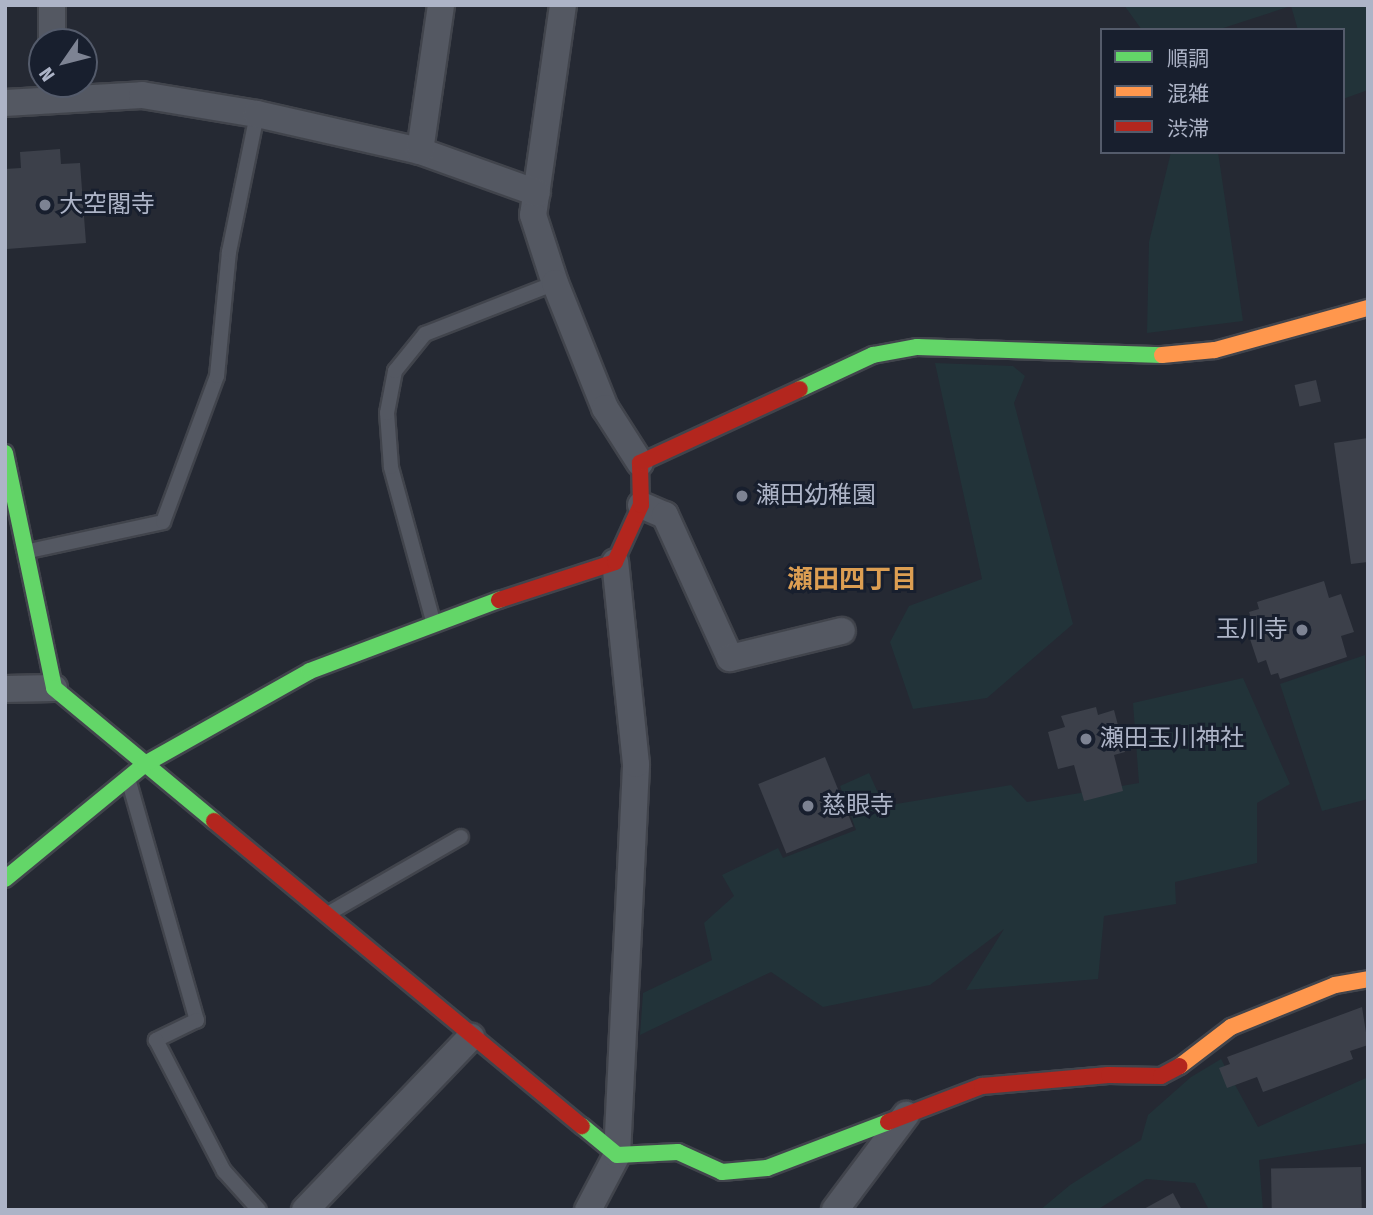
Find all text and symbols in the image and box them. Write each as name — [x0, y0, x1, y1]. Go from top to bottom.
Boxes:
north arrow — [28, 28, 98, 98]
legend — [1100, 28, 1345, 154]
text: 順調 — [1167, 46, 1209, 72]
text: N — [34, 63, 60, 85]
text: 混雑 — [1167, 81, 1209, 107]
text: 渋滞 — [1167, 116, 1209, 142]
place label: 大空閣寺 — [59, 191, 155, 219]
marker: 大空閣寺 — [37, 197, 53, 213]
place label: 瀬田幼稚園 — [756, 482, 876, 510]
marker: 瀬田幼稚園 — [734, 488, 750, 504]
district label: 瀬田四丁目 — [787, 564, 917, 596]
place label: 玉川寺 — [1216, 616, 1288, 644]
marker: 玉川寺 — [1294, 622, 1310, 638]
place label: 瀬田玉川神社 — [1100, 725, 1244, 753]
marker: 瀬田玉川神社 — [1078, 731, 1094, 747]
place label: 慈眼寺 — [822, 792, 894, 820]
marker: 慈眼寺 — [800, 798, 816, 814]

